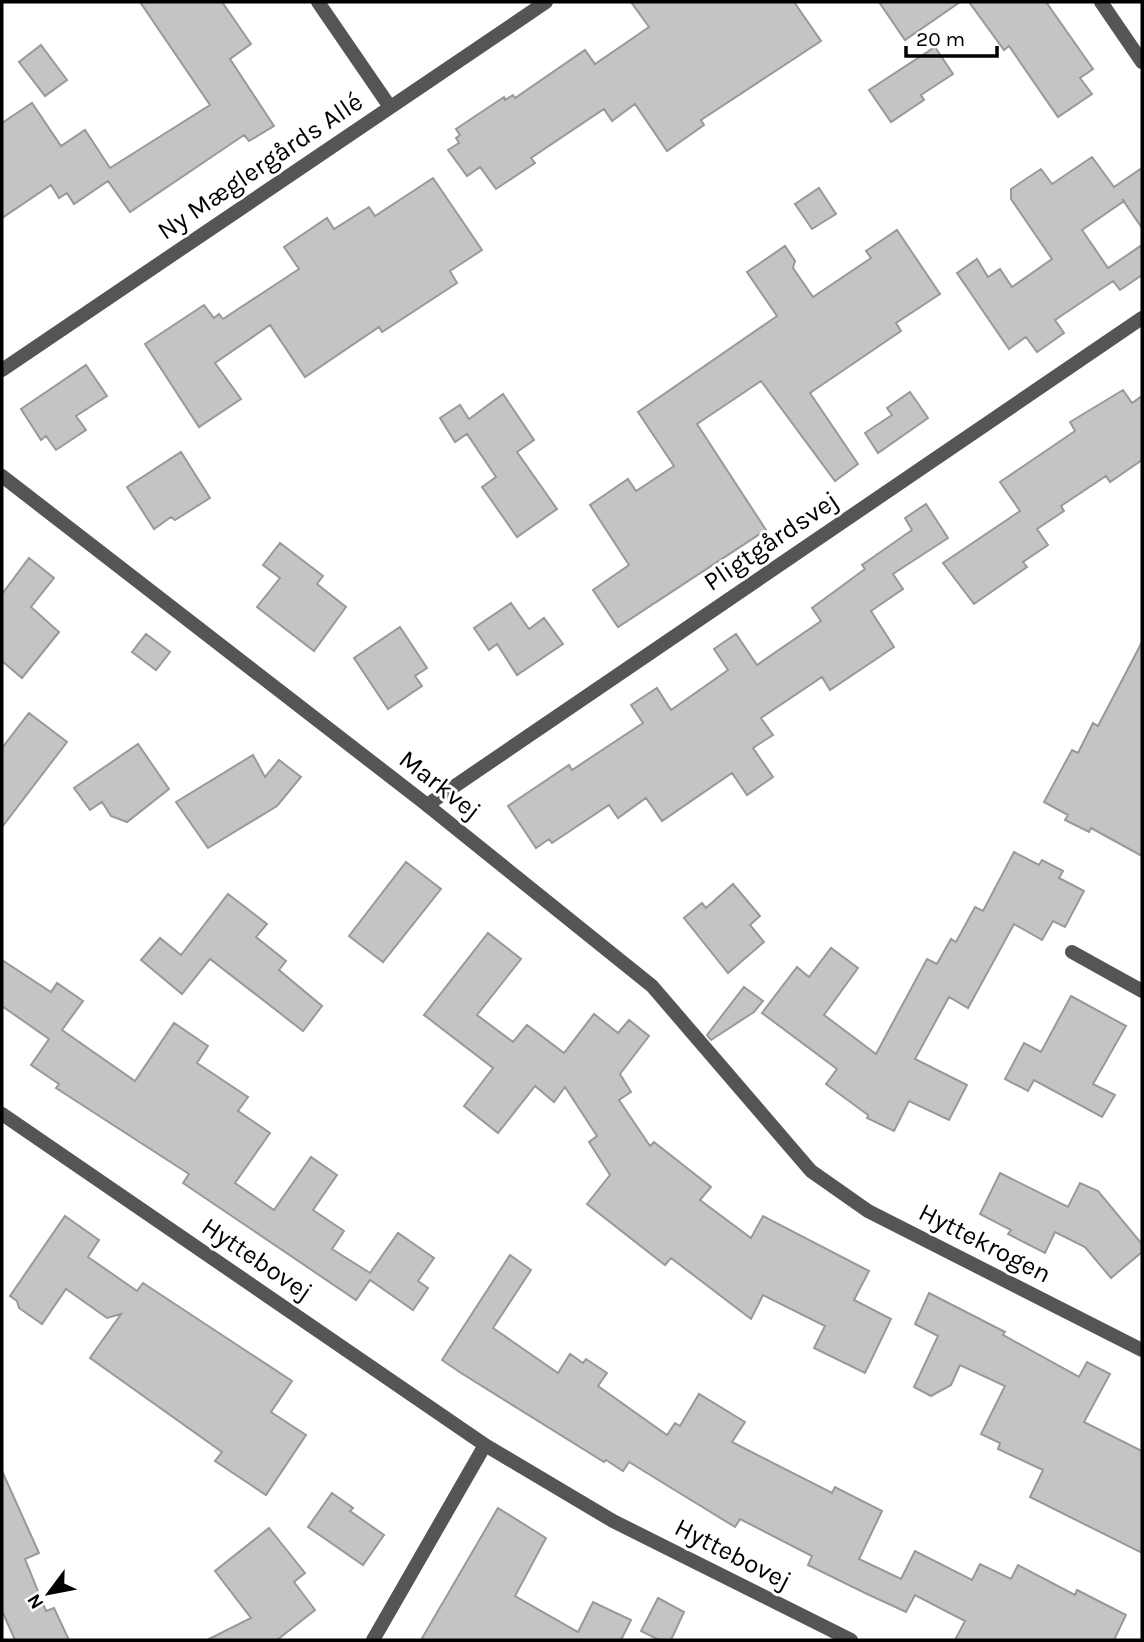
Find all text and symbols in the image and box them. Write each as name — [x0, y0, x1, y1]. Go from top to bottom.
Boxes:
scale bar — [906, 14, 997, 58]
text: 20 m — [916, 27, 965, 51]
street label: Ny Mæglergårds Allé — [151, 86, 369, 246]
street label: Pligtgårdsvej — [698, 485, 844, 597]
street label: Markvej — [393, 744, 487, 826]
street label: Hyttekrogen — [914, 1196, 1056, 1290]
street label: Hyttebovej — [196, 1211, 318, 1307]
street label: Hyttebovej — [670, 1511, 796, 1597]
north arrow — [14, 1558, 84, 1628]
text: N — [22, 1590, 48, 1613]

